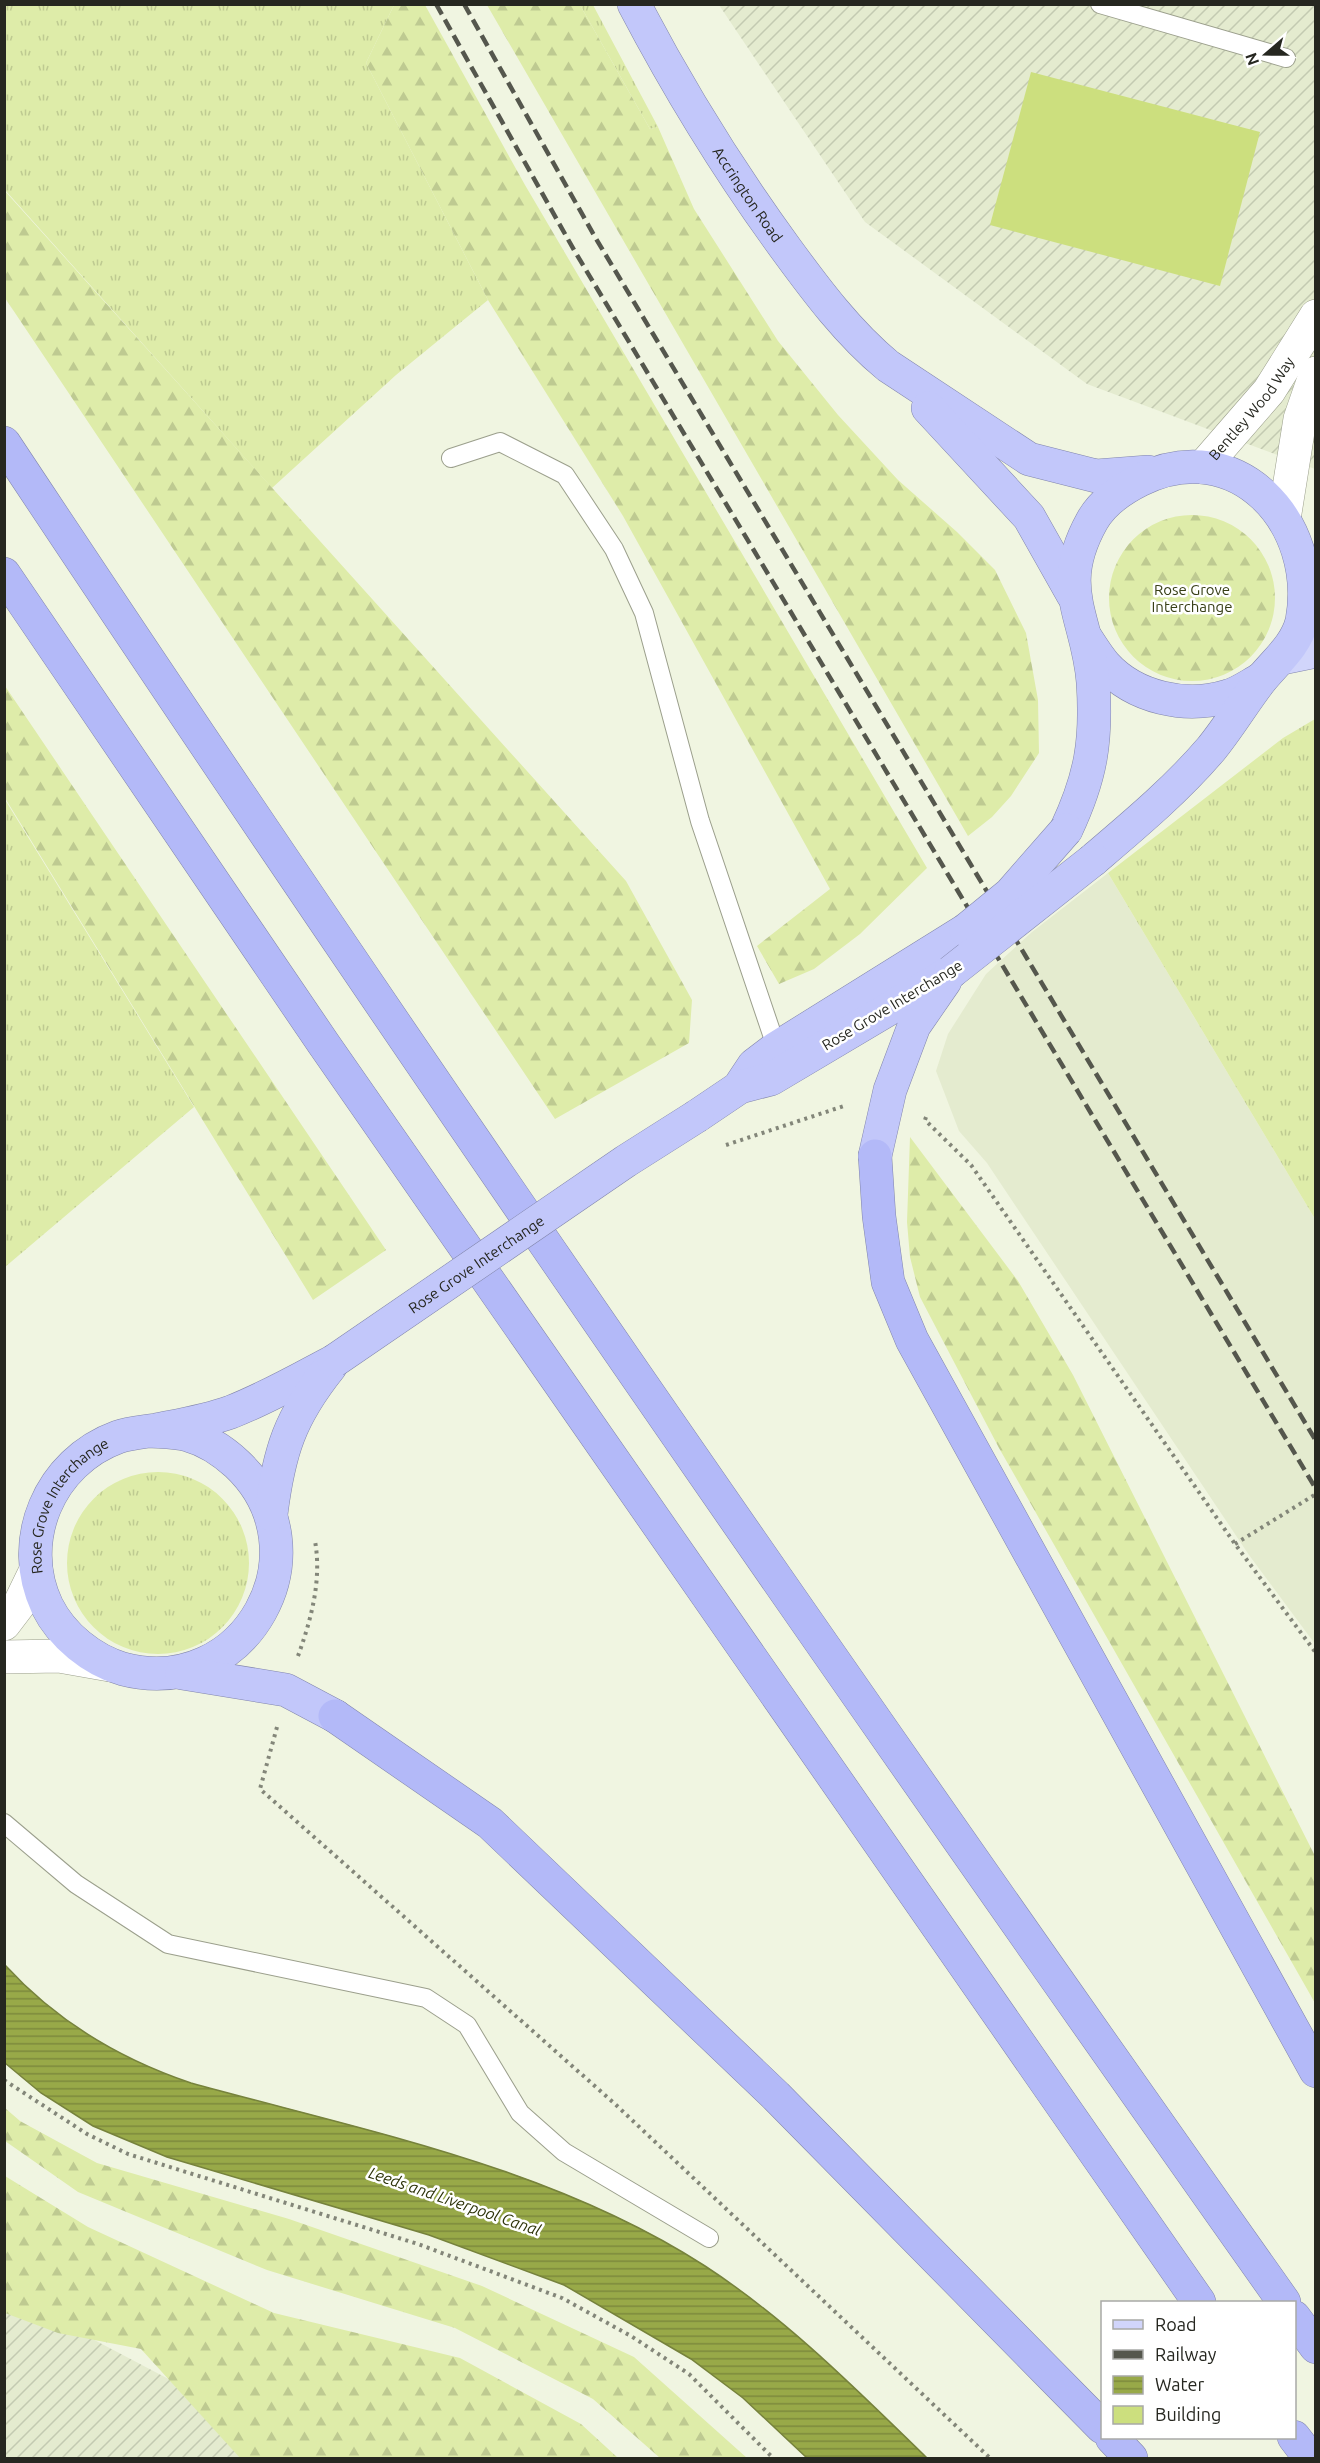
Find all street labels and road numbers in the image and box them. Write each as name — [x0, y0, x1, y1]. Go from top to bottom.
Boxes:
street label: Accrington Road — [710, 143, 787, 245]
street label: Bentley Wood Way — [1205, 354, 1297, 463]
street label: Rose Grove Interchange — [819, 956, 965, 1054]
street label: Rose Grove Interchange — [405, 1211, 547, 1316]
street label: Rose Grove Interchange — [27, 1434, 111, 1575]

